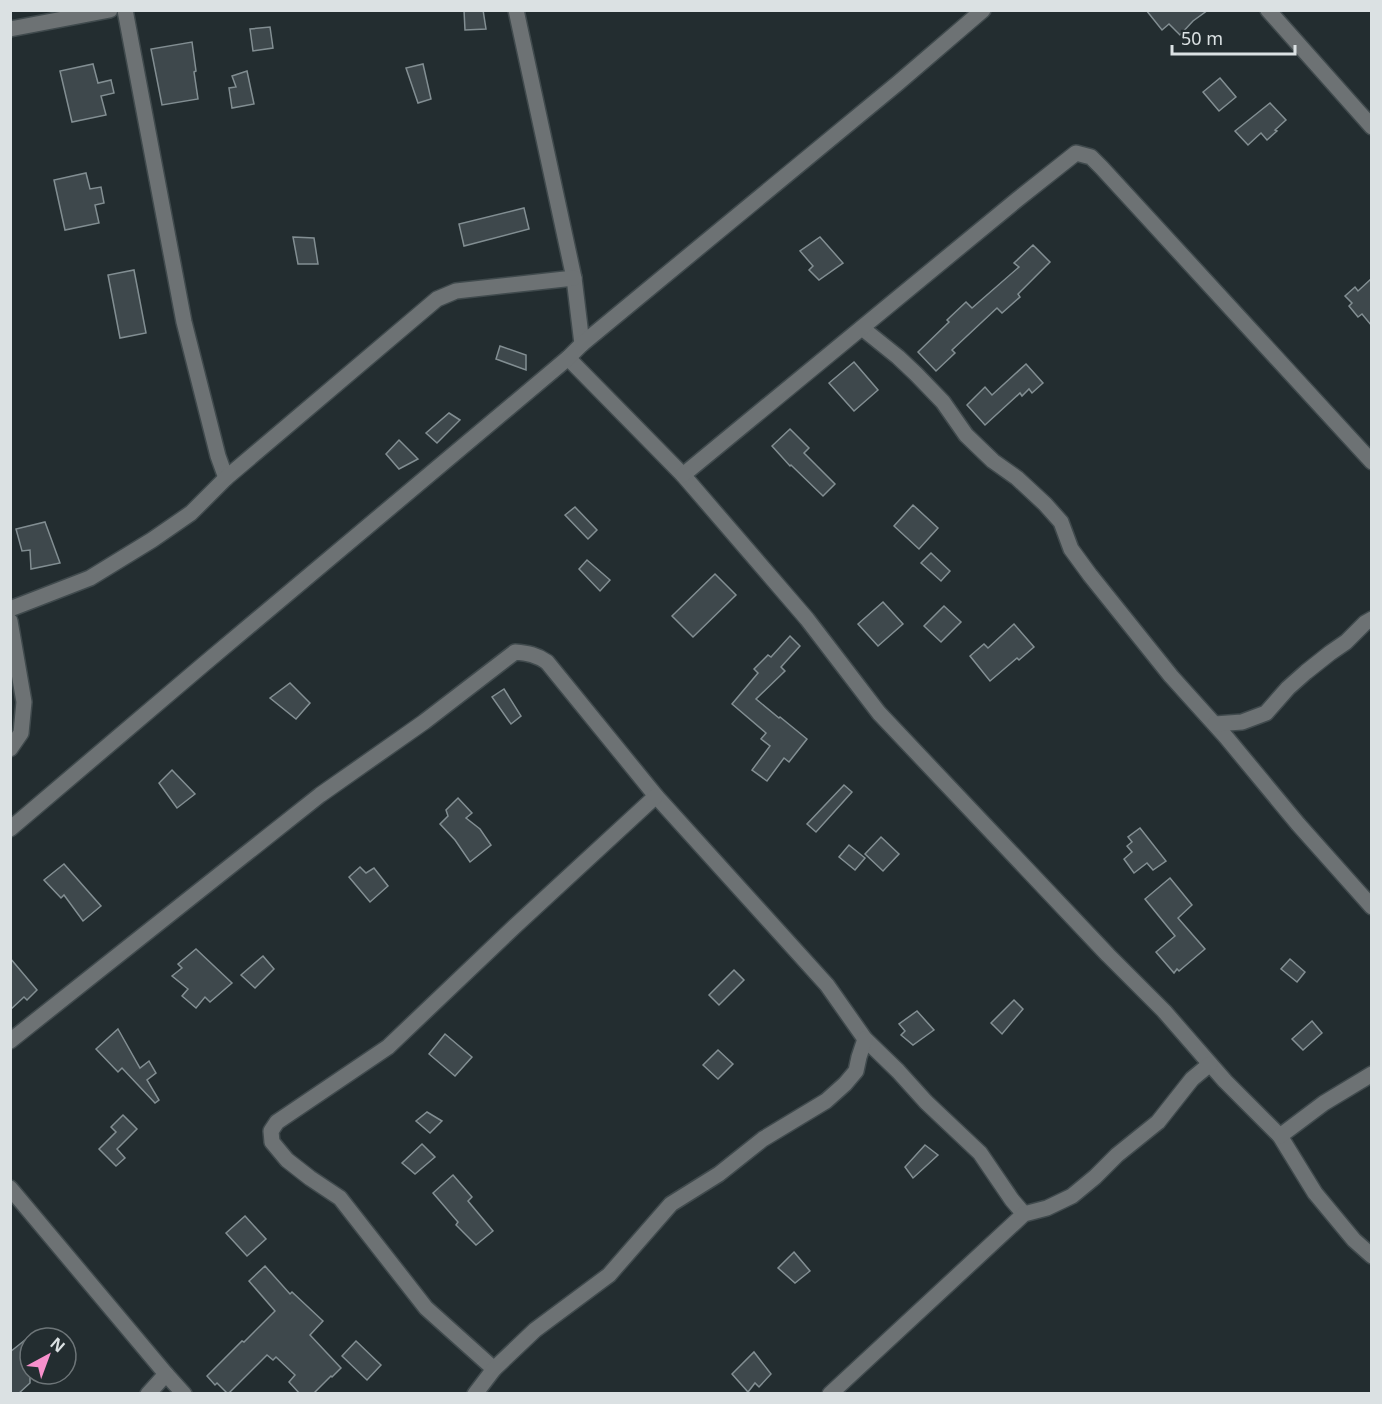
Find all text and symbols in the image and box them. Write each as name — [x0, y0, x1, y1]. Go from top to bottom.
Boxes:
scale bar — [1172, 18, 1295, 56]
text: 50 m — [1181, 26, 1223, 50]
north arrow — [18, 1326, 78, 1386]
text: N — [46, 1332, 70, 1357]

